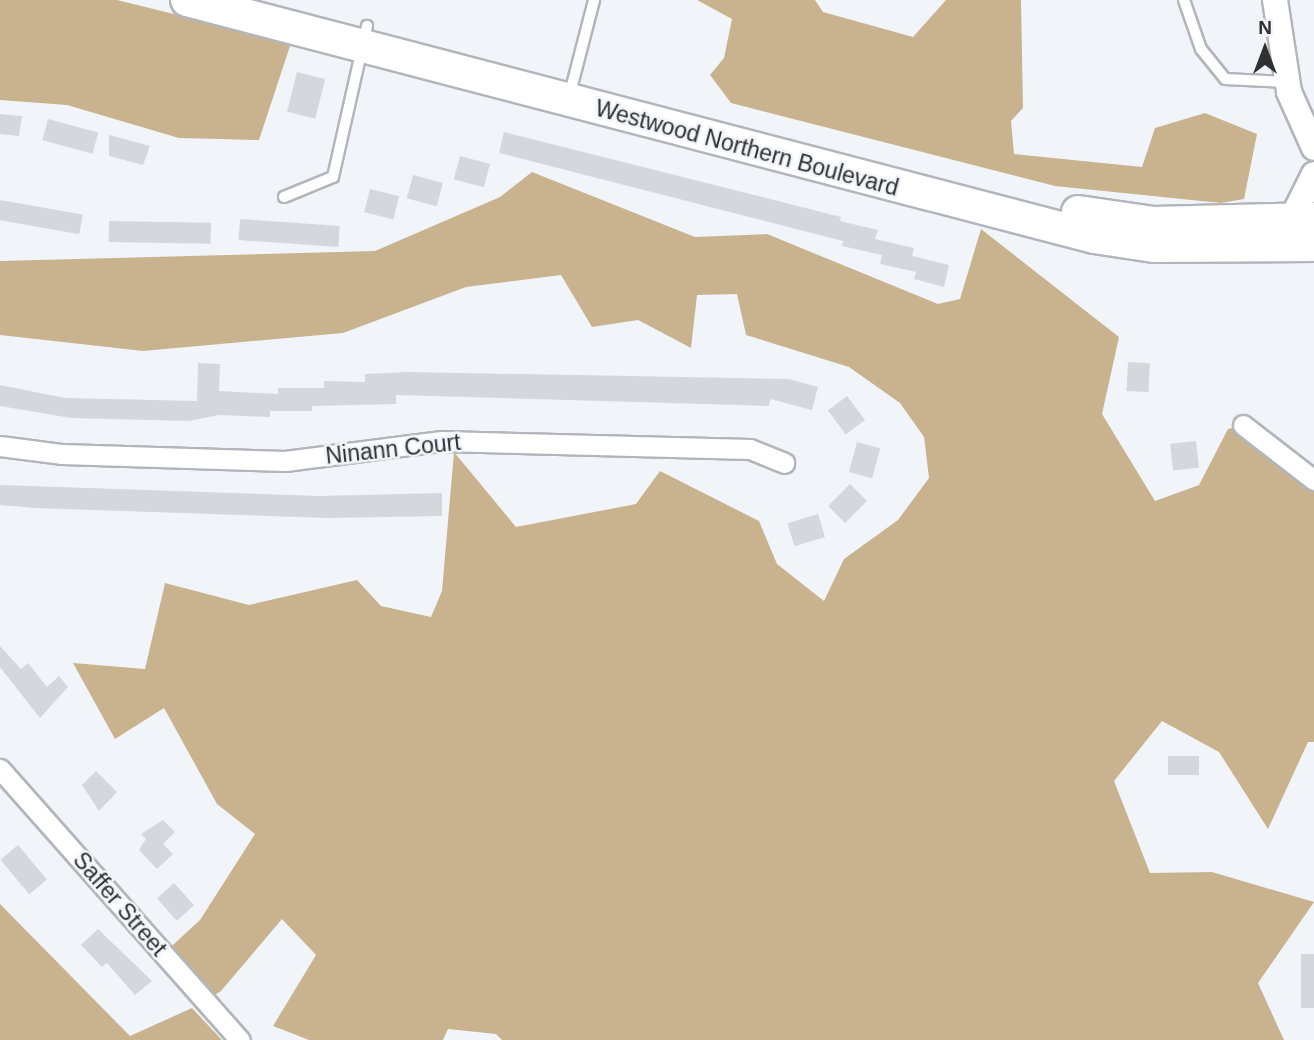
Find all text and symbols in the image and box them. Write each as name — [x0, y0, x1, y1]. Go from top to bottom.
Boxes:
north arrow — [1230, 14, 1300, 84]
text: N — [1258, 17, 1272, 38]
street label: Westwood Northern Boulevard — [592, 94, 902, 202]
street label: Ninann Court — [324, 428, 462, 470]
street label: Saffer Street — [67, 846, 173, 962]

